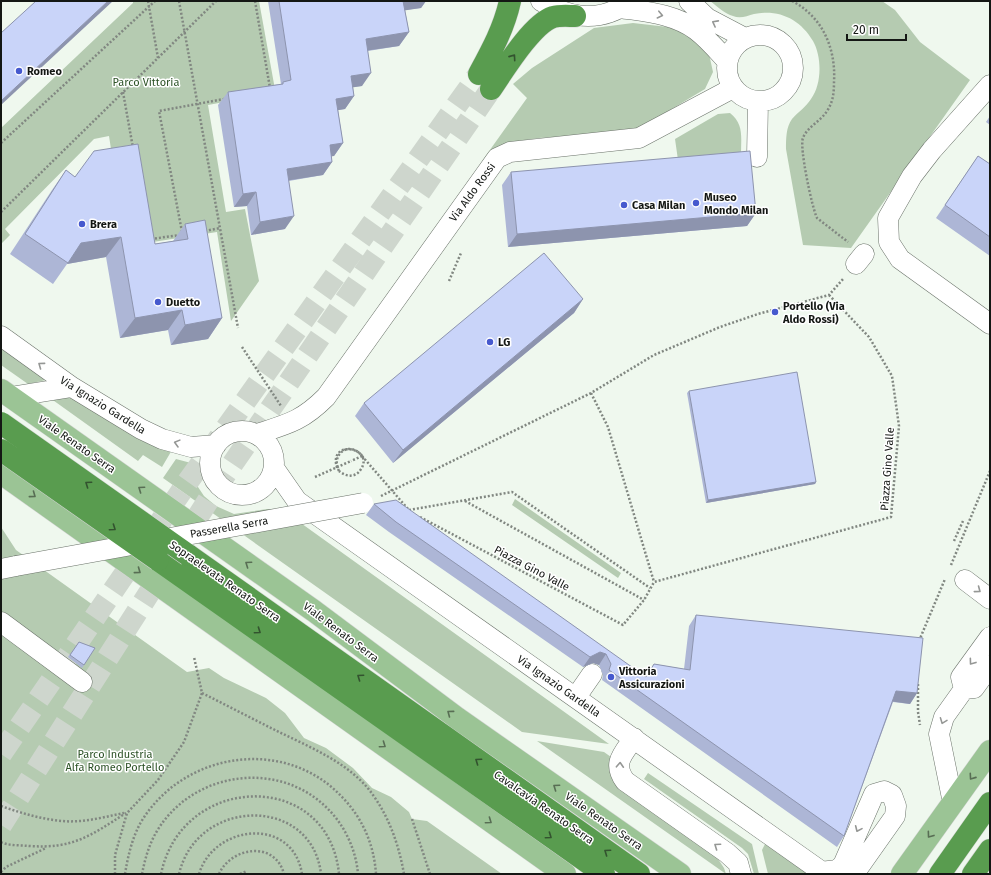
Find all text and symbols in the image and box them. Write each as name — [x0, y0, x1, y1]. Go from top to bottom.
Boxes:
one-way arrow — [656, 10, 663, 18]
scale bar — [847, 16, 906, 42]
one-way arrow — [711, 20, 719, 27]
text: 20 m — [853, 23, 879, 37]
one-way arrow — [508, 54, 516, 61]
place label: Romeo — [27, 65, 62, 78]
marker: Romeo — [14, 66, 24, 76]
park label: Parco Vittoria — [113, 76, 179, 89]
street label: Via Aldo Rossi — [447, 160, 498, 224]
place label: Museo Mondo Milan — [704, 191, 768, 217]
marker: Museo Mondo Milan — [691, 198, 701, 208]
place label: Casa Milan — [632, 199, 685, 212]
marker: Casa Milan — [619, 200, 629, 210]
place label: Brera — [90, 218, 117, 231]
marker: Brera — [77, 219, 87, 229]
place label: Duetto — [166, 296, 201, 309]
marker: Duetto — [153, 297, 163, 307]
place label: Portello (Via Aldo Rossi) — [782, 300, 845, 326]
marker: Portello (Via Aldo Rossi) — [770, 307, 780, 317]
place label: LG — [498, 336, 510, 349]
marker: LG — [485, 337, 495, 347]
one-way arrow — [38, 362, 45, 370]
street label: Via Ignazio Gardella — [57, 374, 148, 437]
street label: Viale Renato Serra — [36, 413, 118, 476]
street label: Piazza Gino Valle — [878, 427, 897, 511]
one-way arrow — [174, 439, 181, 448]
one-way arrow — [85, 481, 92, 489]
one-way arrow — [139, 487, 146, 494]
one-way arrow — [28, 490, 35, 497]
street label: Passerella Serra — [189, 514, 269, 541]
one-way arrow — [109, 523, 116, 531]
street label: Sopraelevata Renato Serra — [167, 538, 283, 625]
street label: Piazza Gino Valle — [492, 543, 572, 594]
one-way arrow — [245, 562, 252, 569]
one-way arrow — [134, 566, 141, 573]
one-way arrow — [973, 585, 980, 592]
street label: Viale Renato Serra — [300, 600, 381, 665]
one-way arrow — [254, 626, 261, 633]
street label: Via Ignazio Gardella — [515, 653, 603, 720]
one-way arrow — [970, 657, 977, 664]
place label: Vittoria Assicurazioni — [618, 665, 685, 691]
marker: Vittoria Assicurazioni — [606, 672, 616, 682]
one-way arrow — [357, 674, 364, 682]
one-way arrow — [447, 710, 454, 717]
one-way arrow — [940, 718, 948, 725]
one-way arrow — [379, 740, 386, 748]
park label: Parco Industria Alfa Romeo Portello — [66, 748, 164, 774]
one-way arrow — [475, 758, 482, 765]
one-way arrow — [615, 762, 624, 768]
street label: Cavalcavia Renato Serra — [491, 768, 596, 847]
one-way arrow — [969, 773, 977, 780]
one-way arrow — [553, 784, 560, 792]
street label: Viale Renato Serra — [563, 790, 645, 853]
one-way arrow — [485, 816, 492, 823]
one-way arrow — [855, 825, 863, 833]
one-way arrow — [928, 830, 935, 837]
one-way arrow — [545, 831, 552, 838]
one-way arrow — [714, 844, 721, 851]
one-way arrow — [604, 849, 611, 857]

